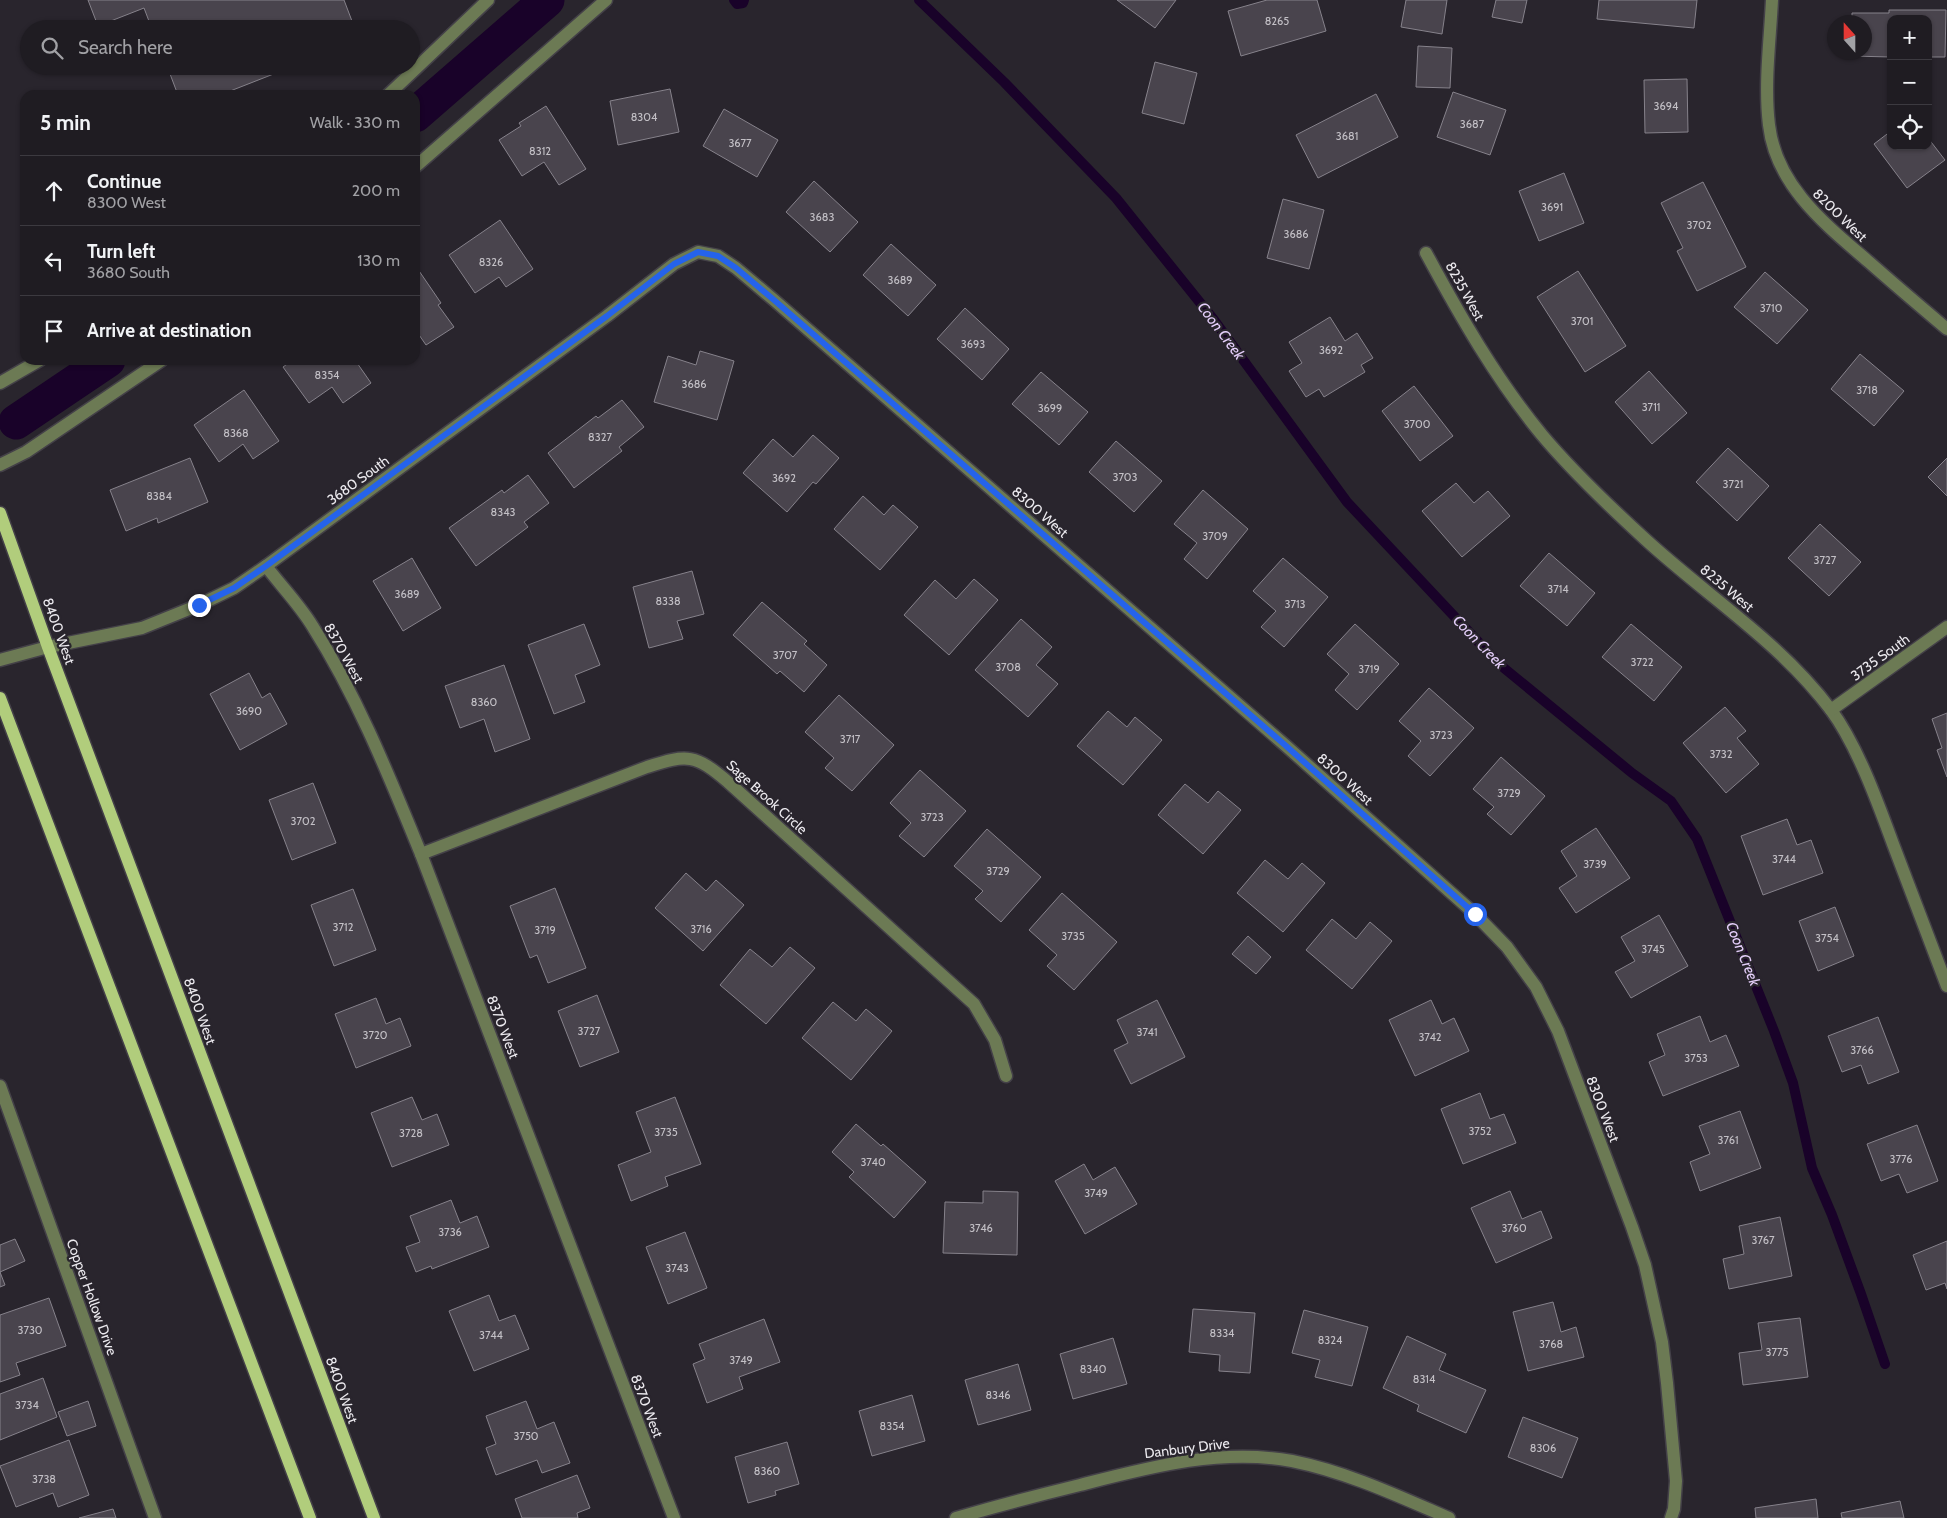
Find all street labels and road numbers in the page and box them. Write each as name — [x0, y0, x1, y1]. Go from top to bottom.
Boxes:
street label: 8200 West — [1809, 185, 1871, 246]
street label: 8235 West — [1441, 258, 1489, 324]
street label: 3680 South — [323, 451, 393, 509]
street label: 8300 West — [1008, 483, 1072, 542]
street label: 8235 West — [1697, 560, 1758, 616]
street label: 8400 West — [39, 595, 79, 667]
street label: 8370 West — [320, 620, 368, 687]
street label: 3735 South — [1847, 630, 1913, 684]
street label: 8300 West — [1313, 749, 1377, 809]
street label: Sage Brook Circle — [723, 756, 811, 838]
street label: 8400 West — [180, 975, 220, 1047]
street label: 8370 West — [483, 993, 523, 1061]
street label: 8300 West — [1582, 1074, 1624, 1145]
street label: Copper Hollow Drive — [63, 1236, 121, 1358]
street label: 8400 West — [322, 1354, 362, 1426]
street label: 8370 West — [627, 1372, 667, 1440]
street label: Danbury Drive — [1143, 1434, 1231, 1462]

